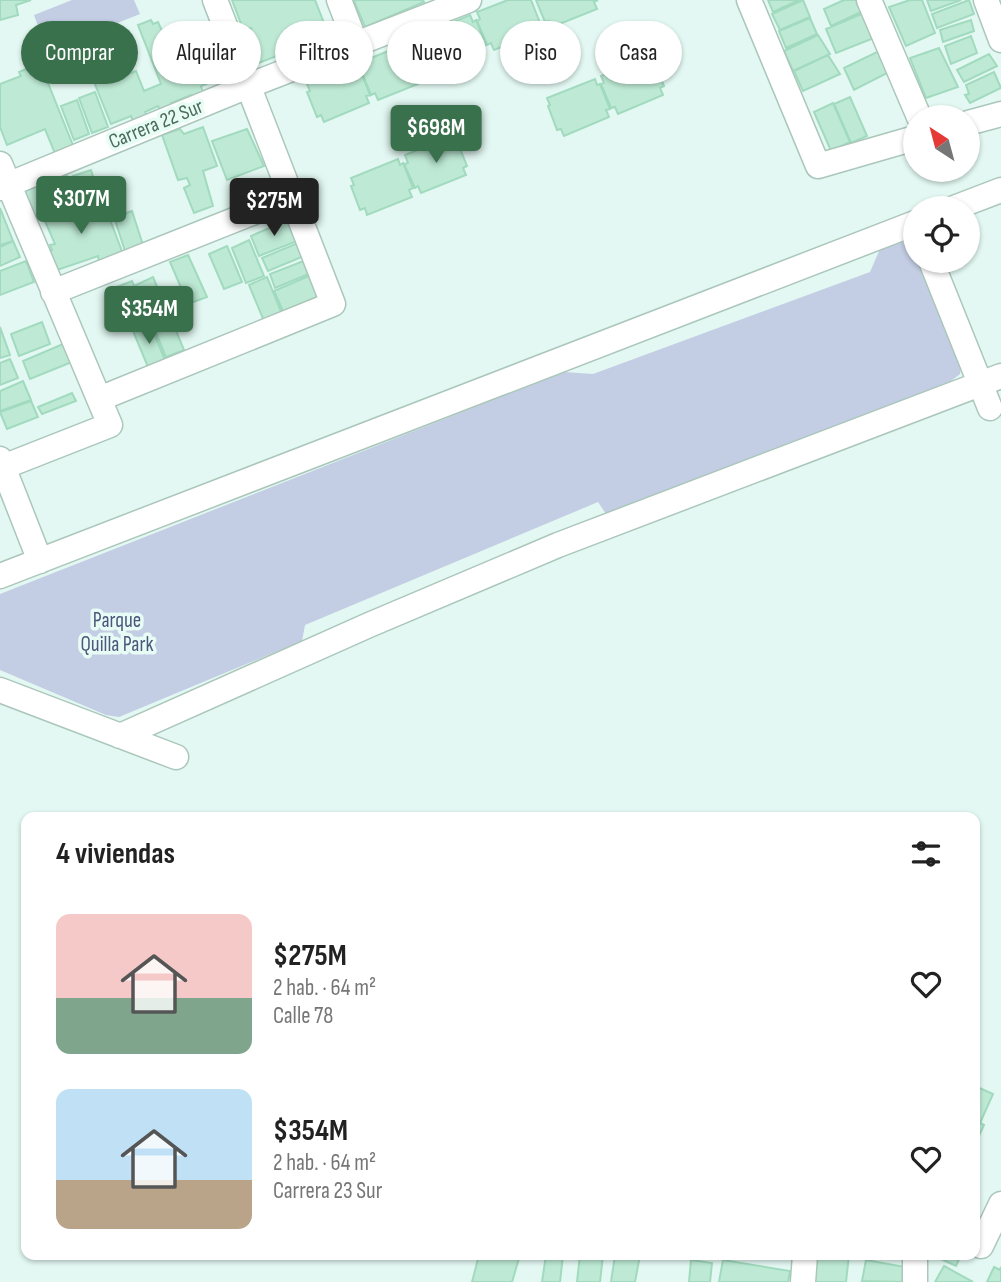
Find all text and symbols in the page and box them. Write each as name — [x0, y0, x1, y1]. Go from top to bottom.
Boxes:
chip: Comprar — [21, 21, 138, 84]
chip: Alquilar — [152, 21, 261, 84]
chip: Filtros — [275, 21, 373, 84]
chip: Nuevo — [387, 21, 486, 84]
chip: Piso — [500, 21, 581, 84]
chip: Casa — [595, 21, 682, 84]
street label: Carrera 22 Sur — [105, 94, 207, 154]
north arrow — [903, 105, 980, 182]
map controls — [903, 105, 980, 273]
pin: $698M — [387, 106, 485, 165]
text: $698M — [407, 114, 465, 142]
pin: $307M — [32, 176, 130, 236]
pin: $275M — [225, 178, 323, 238]
text: $307M — [52, 185, 110, 213]
text: $275M — [246, 187, 302, 215]
button: locate — [903, 196, 980, 273]
pin: $354M — [100, 286, 198, 346]
text: $354M — [120, 295, 178, 323]
park label: Parque Quilla Park — [81, 608, 154, 657]
icon: filters — [907, 835, 945, 873]
text: 4 viviendas — [56, 836, 175, 872]
text: $275M — [273, 938, 347, 974]
icon: home — [112, 942, 196, 1026]
icon: heart — [907, 965, 945, 1003]
text: 2 hab. · 64 m² — [273, 974, 376, 1002]
text: Calle 78 — [273, 1002, 333, 1030]
text: $354M — [273, 1113, 348, 1149]
icon: home — [112, 1117, 196, 1201]
icon: heart — [907, 1140, 945, 1178]
text: 2 hab. · 64 m² — [273, 1149, 376, 1177]
text: Carrera 23 Sur — [273, 1177, 382, 1205]

